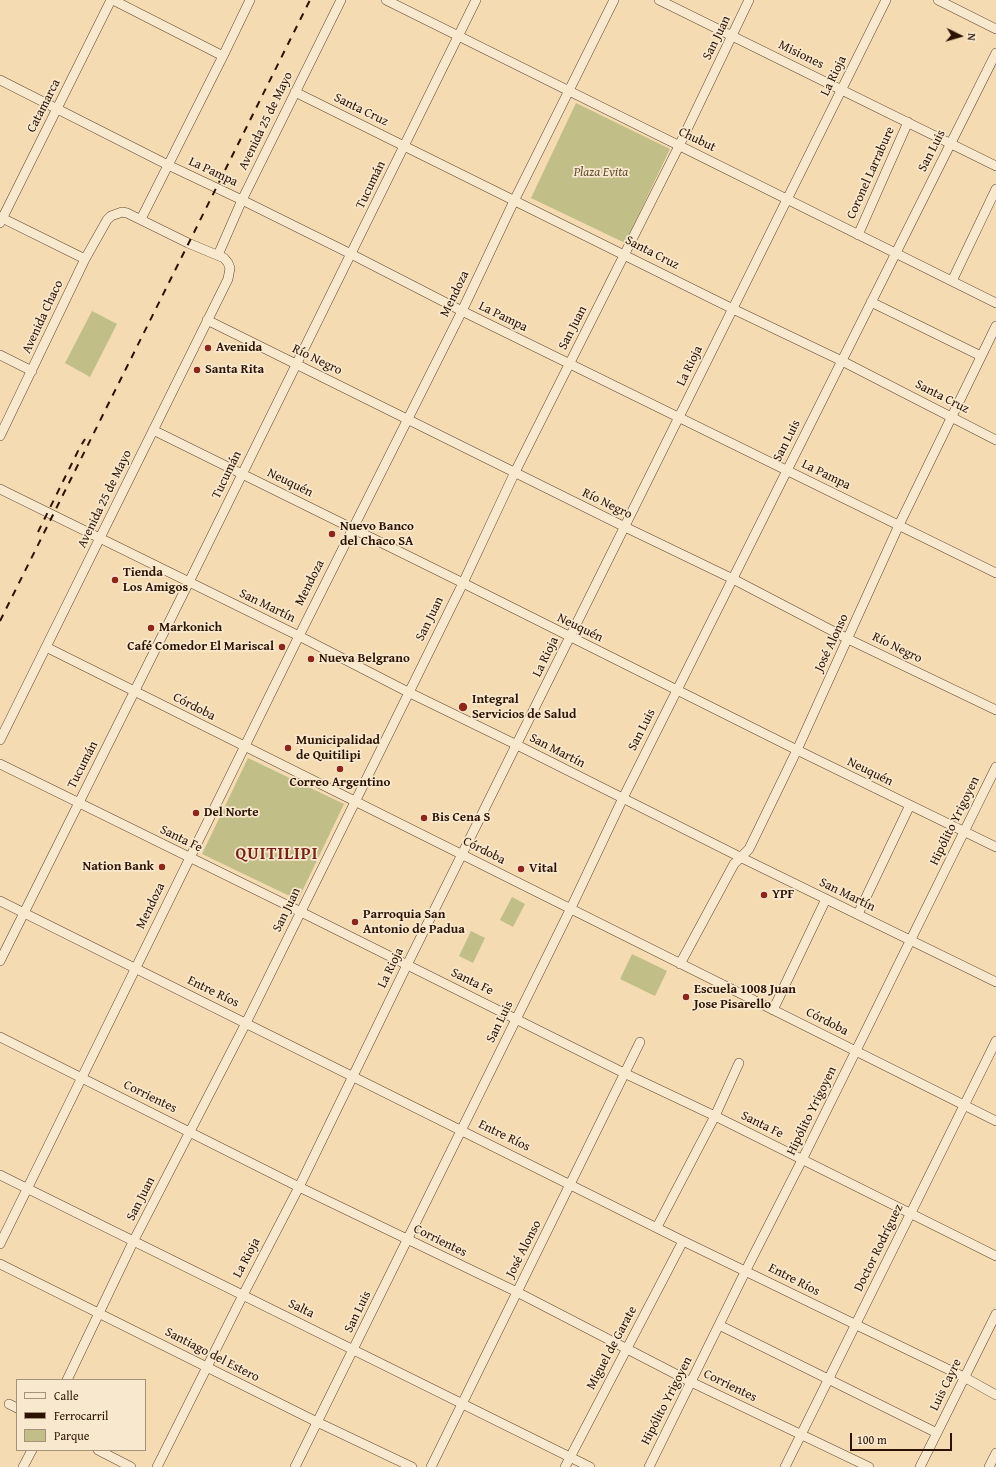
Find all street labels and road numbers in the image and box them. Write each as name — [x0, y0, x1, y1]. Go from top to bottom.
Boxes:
street label: San Juan — [700, 13, 734, 63]
street label: Misiones — [776, 37, 826, 73]
street label: La Rioja — [818, 53, 850, 99]
street label: Avenida 25 de Mayo — [235, 69, 297, 173]
street label: Catamarca — [24, 77, 64, 135]
street label: Santa Cruz — [331, 90, 391, 130]
street label: Chubut — [676, 124, 718, 156]
street label: Coronel Larrabure — [844, 124, 898, 222]
street label: San Luis — [915, 127, 949, 175]
street label: La Pampa — [186, 154, 240, 190]
street label: Tucumán — [353, 159, 389, 211]
street label: Santa Cruz — [622, 233, 682, 273]
street label: Mendoza — [437, 268, 473, 320]
street label: Avenida Chaco — [19, 278, 67, 356]
street label: La Pampa — [476, 299, 530, 335]
street label: San Juan — [555, 303, 591, 353]
street label: Río Negro — [290, 341, 344, 379]
street label: La Rioja — [674, 343, 706, 389]
street label: Santa Cruz — [912, 377, 972, 417]
street label: San Luis — [770, 417, 804, 465]
street label: Avenida 25 de Mayo — [74, 447, 136, 551]
street label: Tucumán — [209, 449, 245, 501]
street label: La Pampa — [799, 457, 853, 493]
street label: Neuquén — [265, 465, 315, 501]
street label: Río Negro — [580, 485, 634, 523]
street label: Mendoza — [292, 557, 328, 609]
street label: San Martín — [236, 586, 298, 626]
street label: San Juan — [413, 594, 447, 644]
street label: Neuquén — [555, 610, 605, 646]
street label: José Alonso — [812, 612, 852, 674]
street label: Río Negro — [870, 629, 924, 667]
street label: La Rioja — [530, 634, 562, 680]
street label: Córdoba — [170, 690, 218, 724]
street label: San Luis — [625, 706, 659, 754]
street label: San Martín — [527, 730, 587, 772]
street label: Tucumán — [64, 739, 102, 791]
street label: Neuquén — [845, 754, 895, 790]
street label: Hipólito Yrigoyen — [927, 774, 983, 868]
street label: Santa Fe — [157, 822, 205, 856]
street label: Córdoba — [460, 834, 508, 868]
street label: San Martín — [816, 875, 878, 915]
street label: Mendoza — [133, 880, 169, 932]
street label: San Juan — [270, 885, 304, 935]
street label: La Rioja — [375, 945, 407, 991]
street label: Santa Fe — [448, 965, 496, 999]
street label: Entre Ríos — [185, 973, 241, 1011]
street label: San Luis — [483, 998, 517, 1046]
street label: Córdoba — [803, 1005, 851, 1039]
street label: Hipólito Yrigoyen — [784, 1064, 840, 1158]
street label: Corrientes — [121, 1077, 179, 1117]
street label: Santa Fe — [738, 1108, 786, 1142]
street label: Entre Ríos — [476, 1117, 532, 1155]
street label: San Juan — [123, 1174, 159, 1224]
street label: Doctor Rodríguez — [851, 1202, 907, 1294]
street label: José Alonso — [503, 1218, 545, 1280]
street label: Corrientes — [411, 1221, 469, 1261]
street label: La Rioja — [230, 1235, 264, 1281]
street label: Entre Ríos — [766, 1260, 822, 1300]
street label: San Luis — [341, 1288, 375, 1336]
street label: Salta — [286, 1296, 316, 1322]
street label: Miguel de Garate — [583, 1304, 641, 1392]
street label: Santiago del Estero — [162, 1324, 262, 1386]
street label: Hipólito Yrigoyen — [638, 1354, 696, 1448]
street label: Luis Cayre — [927, 1356, 965, 1414]
street label: Corrientes — [701, 1366, 759, 1406]

